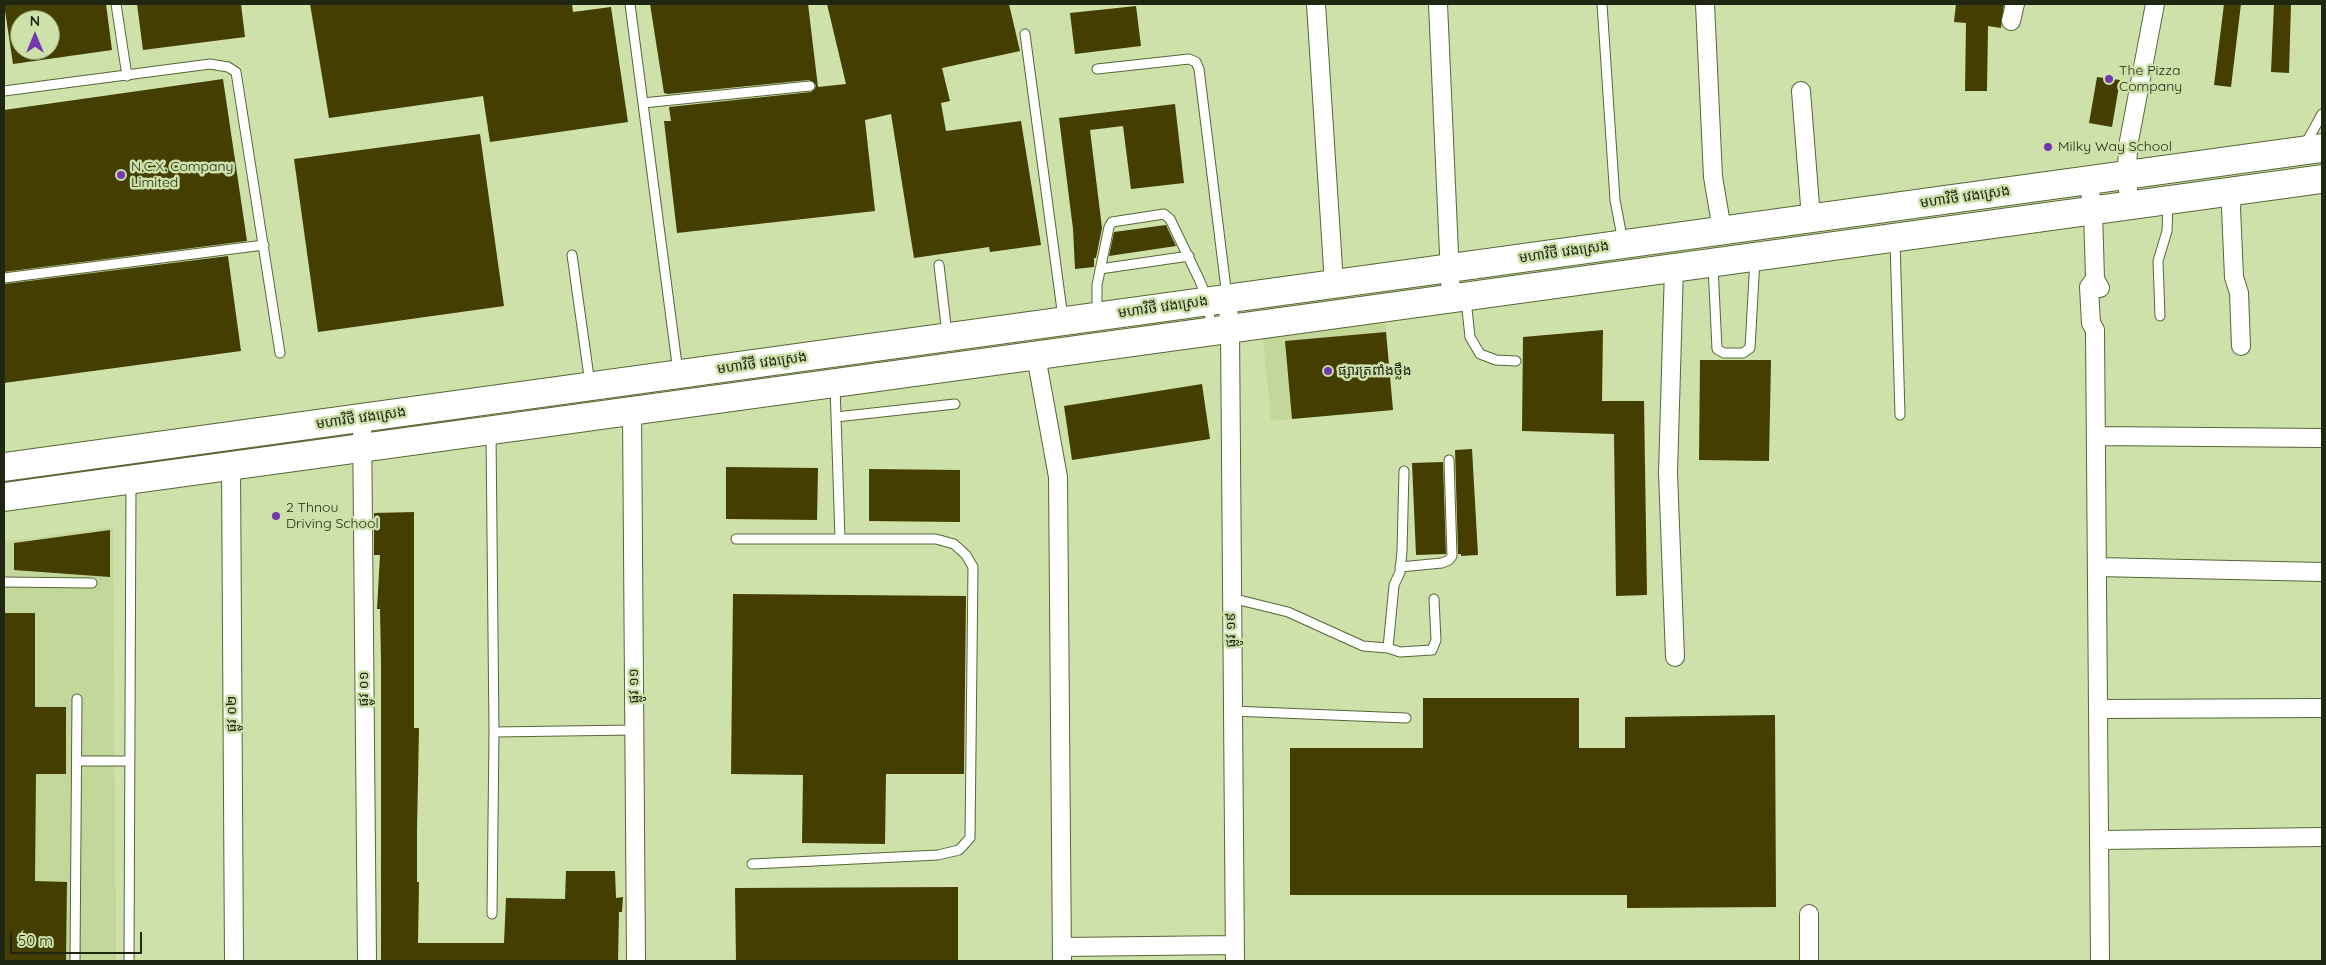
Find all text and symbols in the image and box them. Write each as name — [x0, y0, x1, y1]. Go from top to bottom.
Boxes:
north arrow — [10, 10, 60, 60]
text: N — [30, 12, 40, 30]
place label: The Pizza Company — [2119, 63, 2182, 95]
marker: The Pizza Company — [2103, 73, 2115, 85]
place label: Milky Way School — [2058, 139, 2172, 155]
marker: Milky Way School — [2042, 141, 2054, 153]
place label: N.C.X. Company Limited — [131, 159, 234, 192]
marker: N.C.X. Company Limited — [115, 169, 127, 181]
street label: មហាវិថី វេងស្រេង — [1919, 182, 2011, 212]
street label: មហាវិថី វេងស្រេង — [1518, 237, 1610, 267]
street label: មហាវិថី វេងស្រេង — [1117, 292, 1209, 322]
street label: មហាវិថី វេងស្រេង — [716, 348, 808, 378]
place label: ផ្សារត្រពាំងថ្លឹង — [1338, 363, 1412, 379]
marker: ផ្សារត្រពាំងថ្លឹង — [1322, 365, 1334, 377]
street label: មហាវិថី វេងស្រេង — [315, 403, 407, 433]
place label: 2 Thnou Driving School — [286, 500, 379, 532]
marker: 2 Thnou Driving School — [270, 510, 282, 522]
street label: ផ្លូវ ១៩ — [1222, 612, 1240, 648]
street label: ផ្លូវ ១១ — [625, 668, 643, 704]
street label: ផ្លូវ ០១ — [356, 671, 372, 707]
street label: ផ្លូវ ០២ — [224, 696, 240, 732]
scale bar — [12, 922, 145, 954]
text: 50 m — [18, 931, 53, 950]

